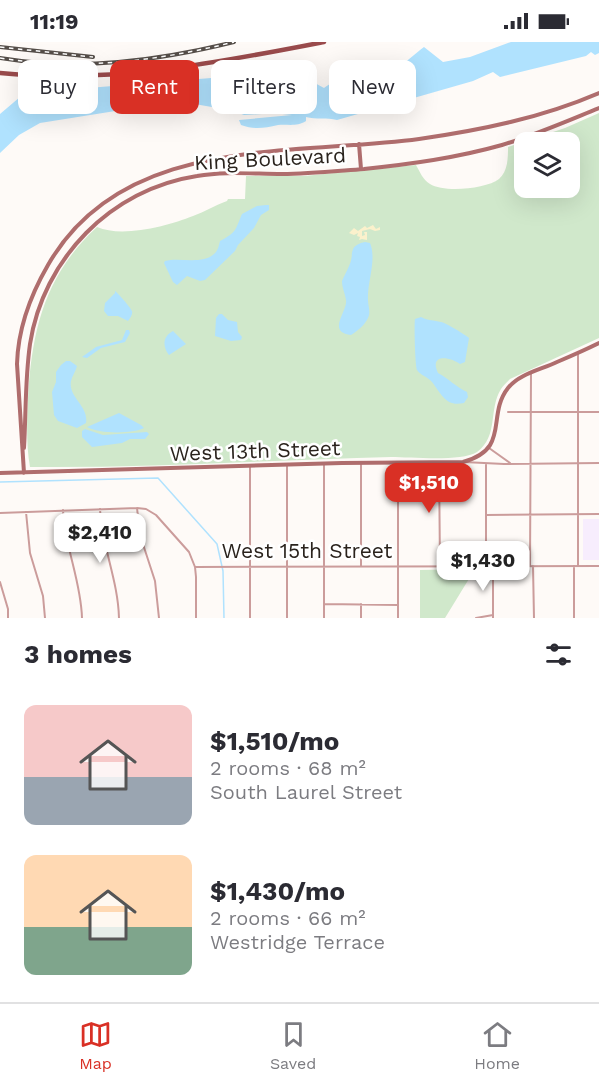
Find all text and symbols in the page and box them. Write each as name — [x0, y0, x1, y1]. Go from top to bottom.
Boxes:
text: 11:19 — [30, 9, 79, 34]
chip: Buy — [18, 60, 98, 114]
chip: Rent — [110, 60, 199, 114]
chip: Filters — [211, 60, 317, 114]
chip: New — [329, 60, 416, 114]
map controls — [514, 132, 580, 198]
button: layers — [514, 132, 580, 198]
street label: King Boulevard — [193, 142, 347, 175]
street label: West 13th Street — [169, 435, 341, 466]
pin: $1,510 — [380, 463, 478, 514]
text: $1,510 — [399, 470, 459, 494]
pin: $2,410 — [51, 513, 149, 564]
text: $2,410 — [68, 520, 132, 544]
street label: West 15th Street — [222, 538, 393, 563]
pin: $1,430 — [434, 541, 532, 592]
text: $1,430 — [451, 548, 515, 572]
icon: filters — [542, 638, 575, 671]
text: 3 homes — [24, 639, 132, 669]
text: $1,510/mo — [210, 726, 339, 756]
icon: home — [72, 729, 144, 801]
text: 2 rooms · 68 m² — [210, 756, 366, 780]
text: South Laurel Street — [210, 780, 402, 804]
text: $1,430/mo — [210, 876, 345, 906]
icon: home — [72, 879, 144, 951]
text: 2 rooms · 66 m² — [210, 906, 366, 930]
text: Westridge Terrace — [210, 930, 385, 954]
tab: Map — [79, 1018, 112, 1073]
tab: Saved — [270, 1018, 316, 1073]
tab: Home — [474, 1018, 520, 1073]

